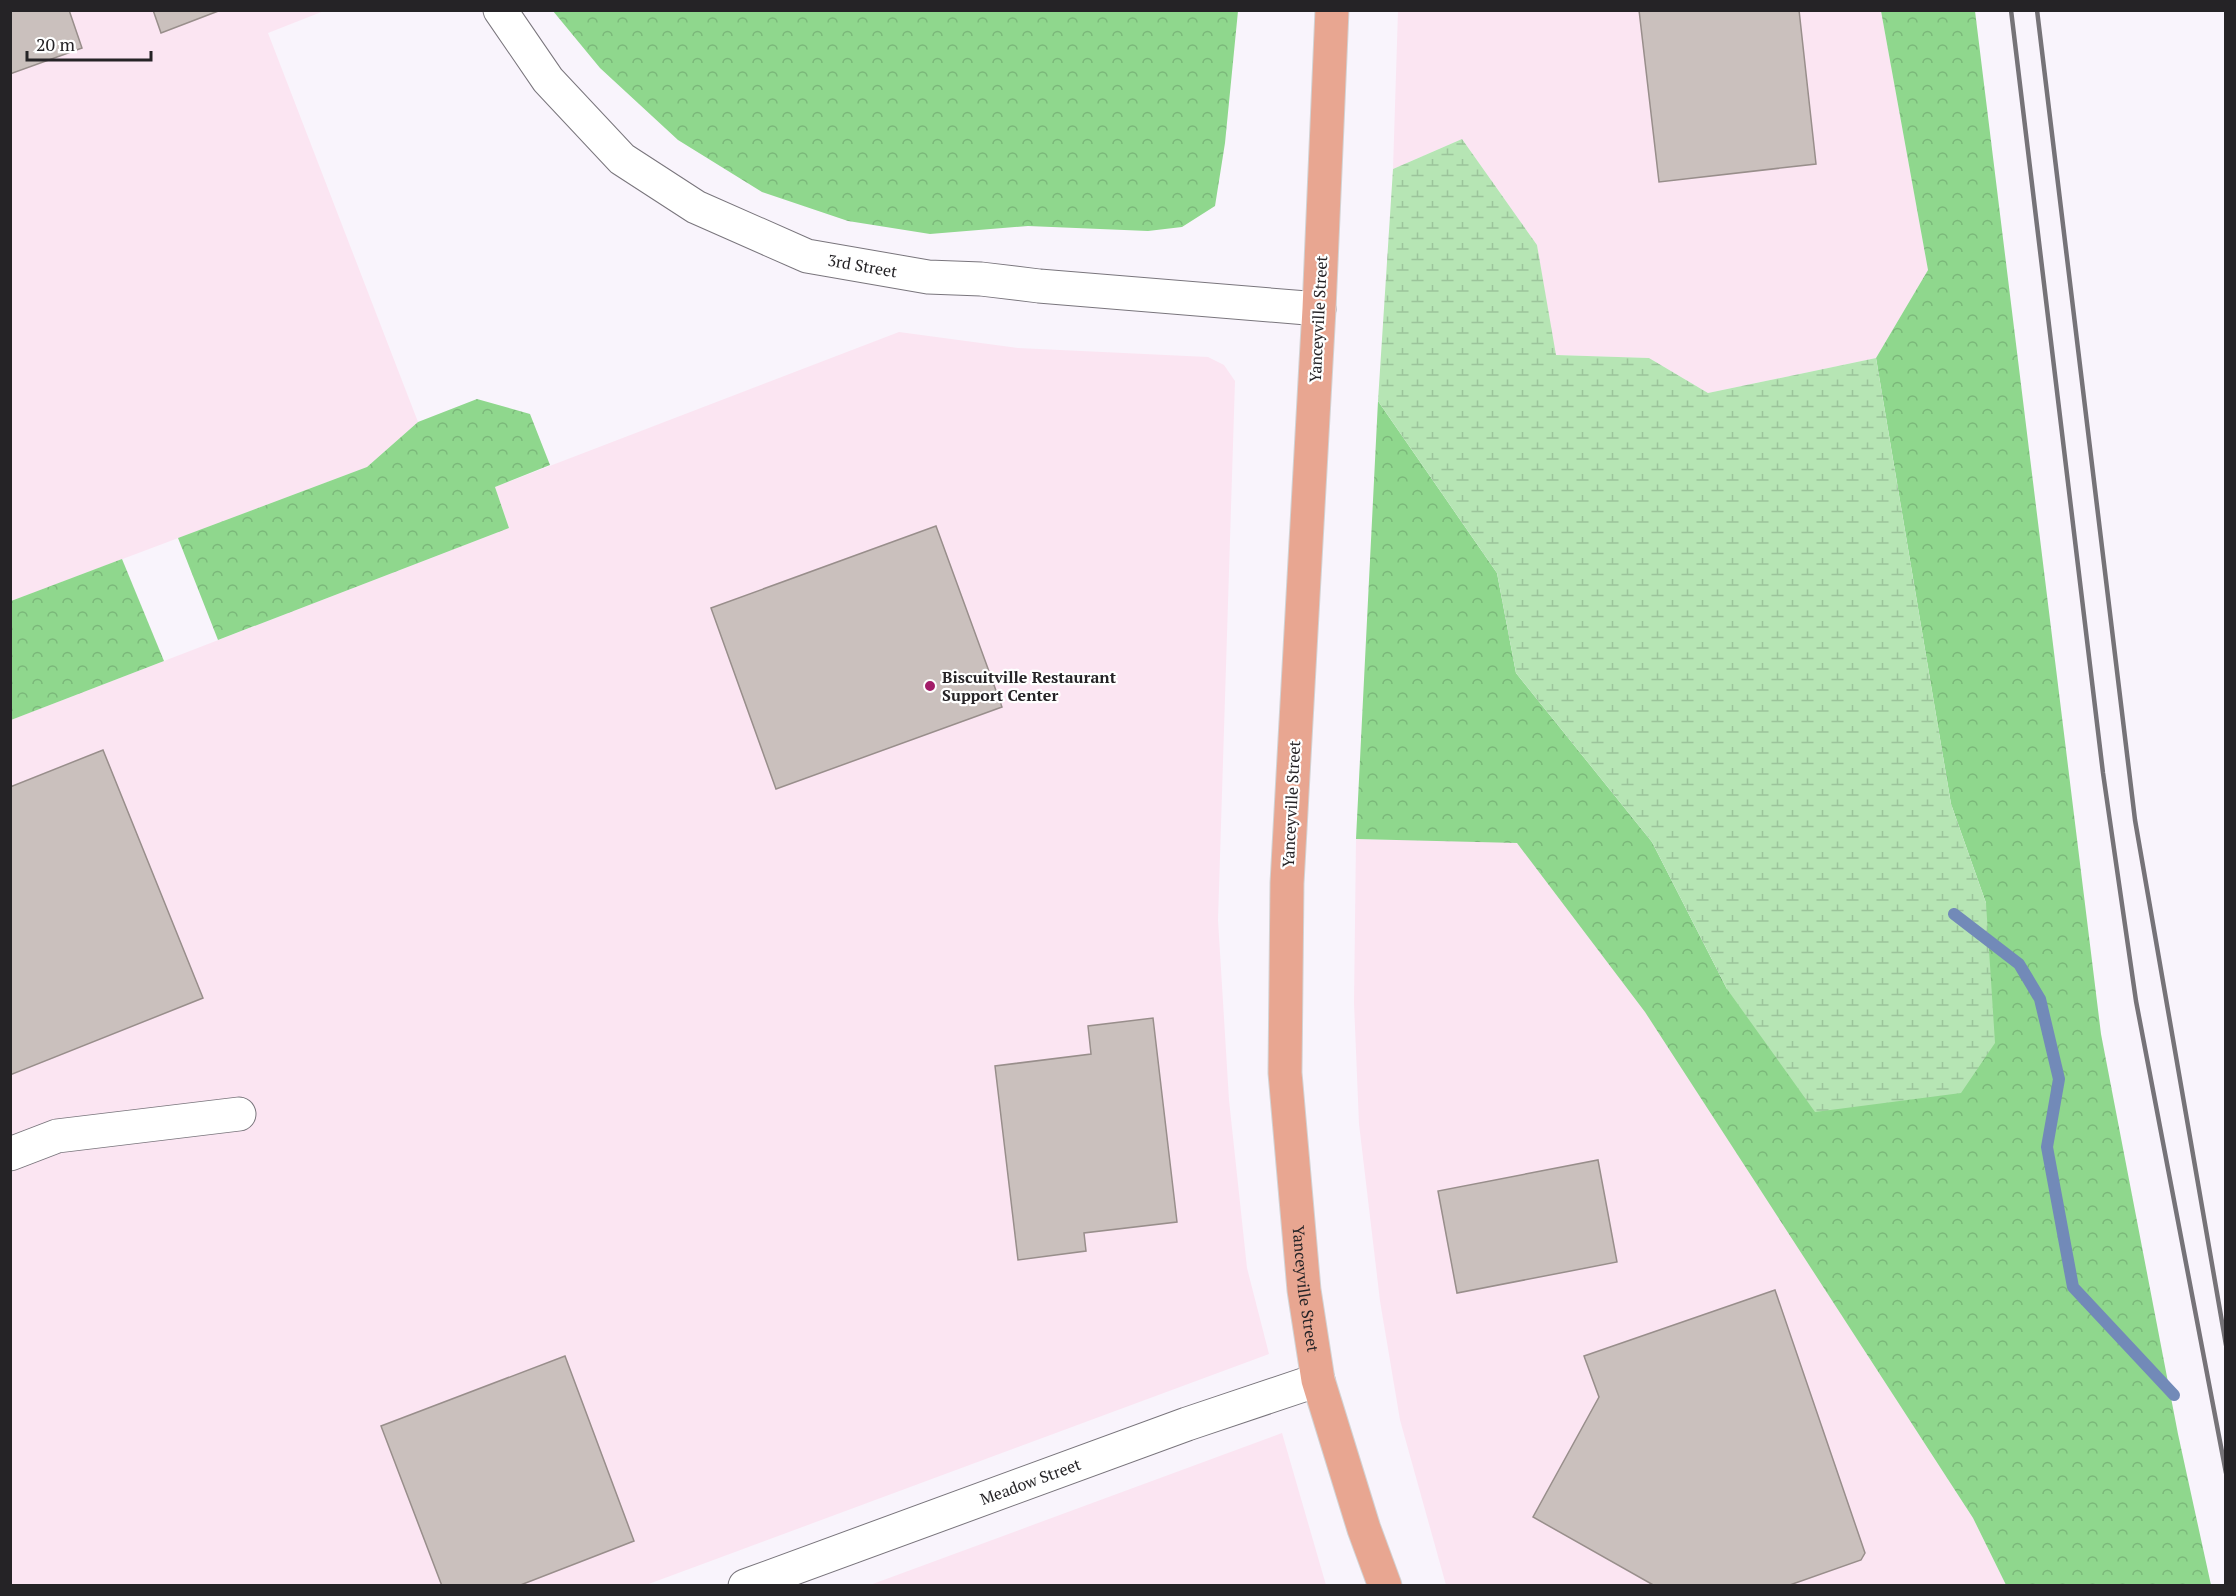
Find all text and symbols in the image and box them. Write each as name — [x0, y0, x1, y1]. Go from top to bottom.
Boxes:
scale bar — [27, 24, 152, 62]
text: 20 m — [36, 32, 76, 56]
street label: 3rd Street — [826, 249, 899, 282]
street label: Yanceyville Street — [1304, 255, 1332, 383]
place label: Biscuitville Restaurant Support Center — [942, 666, 1117, 706]
marker: Biscuitville Restaurant Support Center — [923, 679, 937, 693]
street label: Yanceyville Street — [1277, 740, 1305, 868]
street label: Yanceyville Street — [1287, 1225, 1325, 1354]
street label: Meadow Street — [977, 1453, 1084, 1510]

